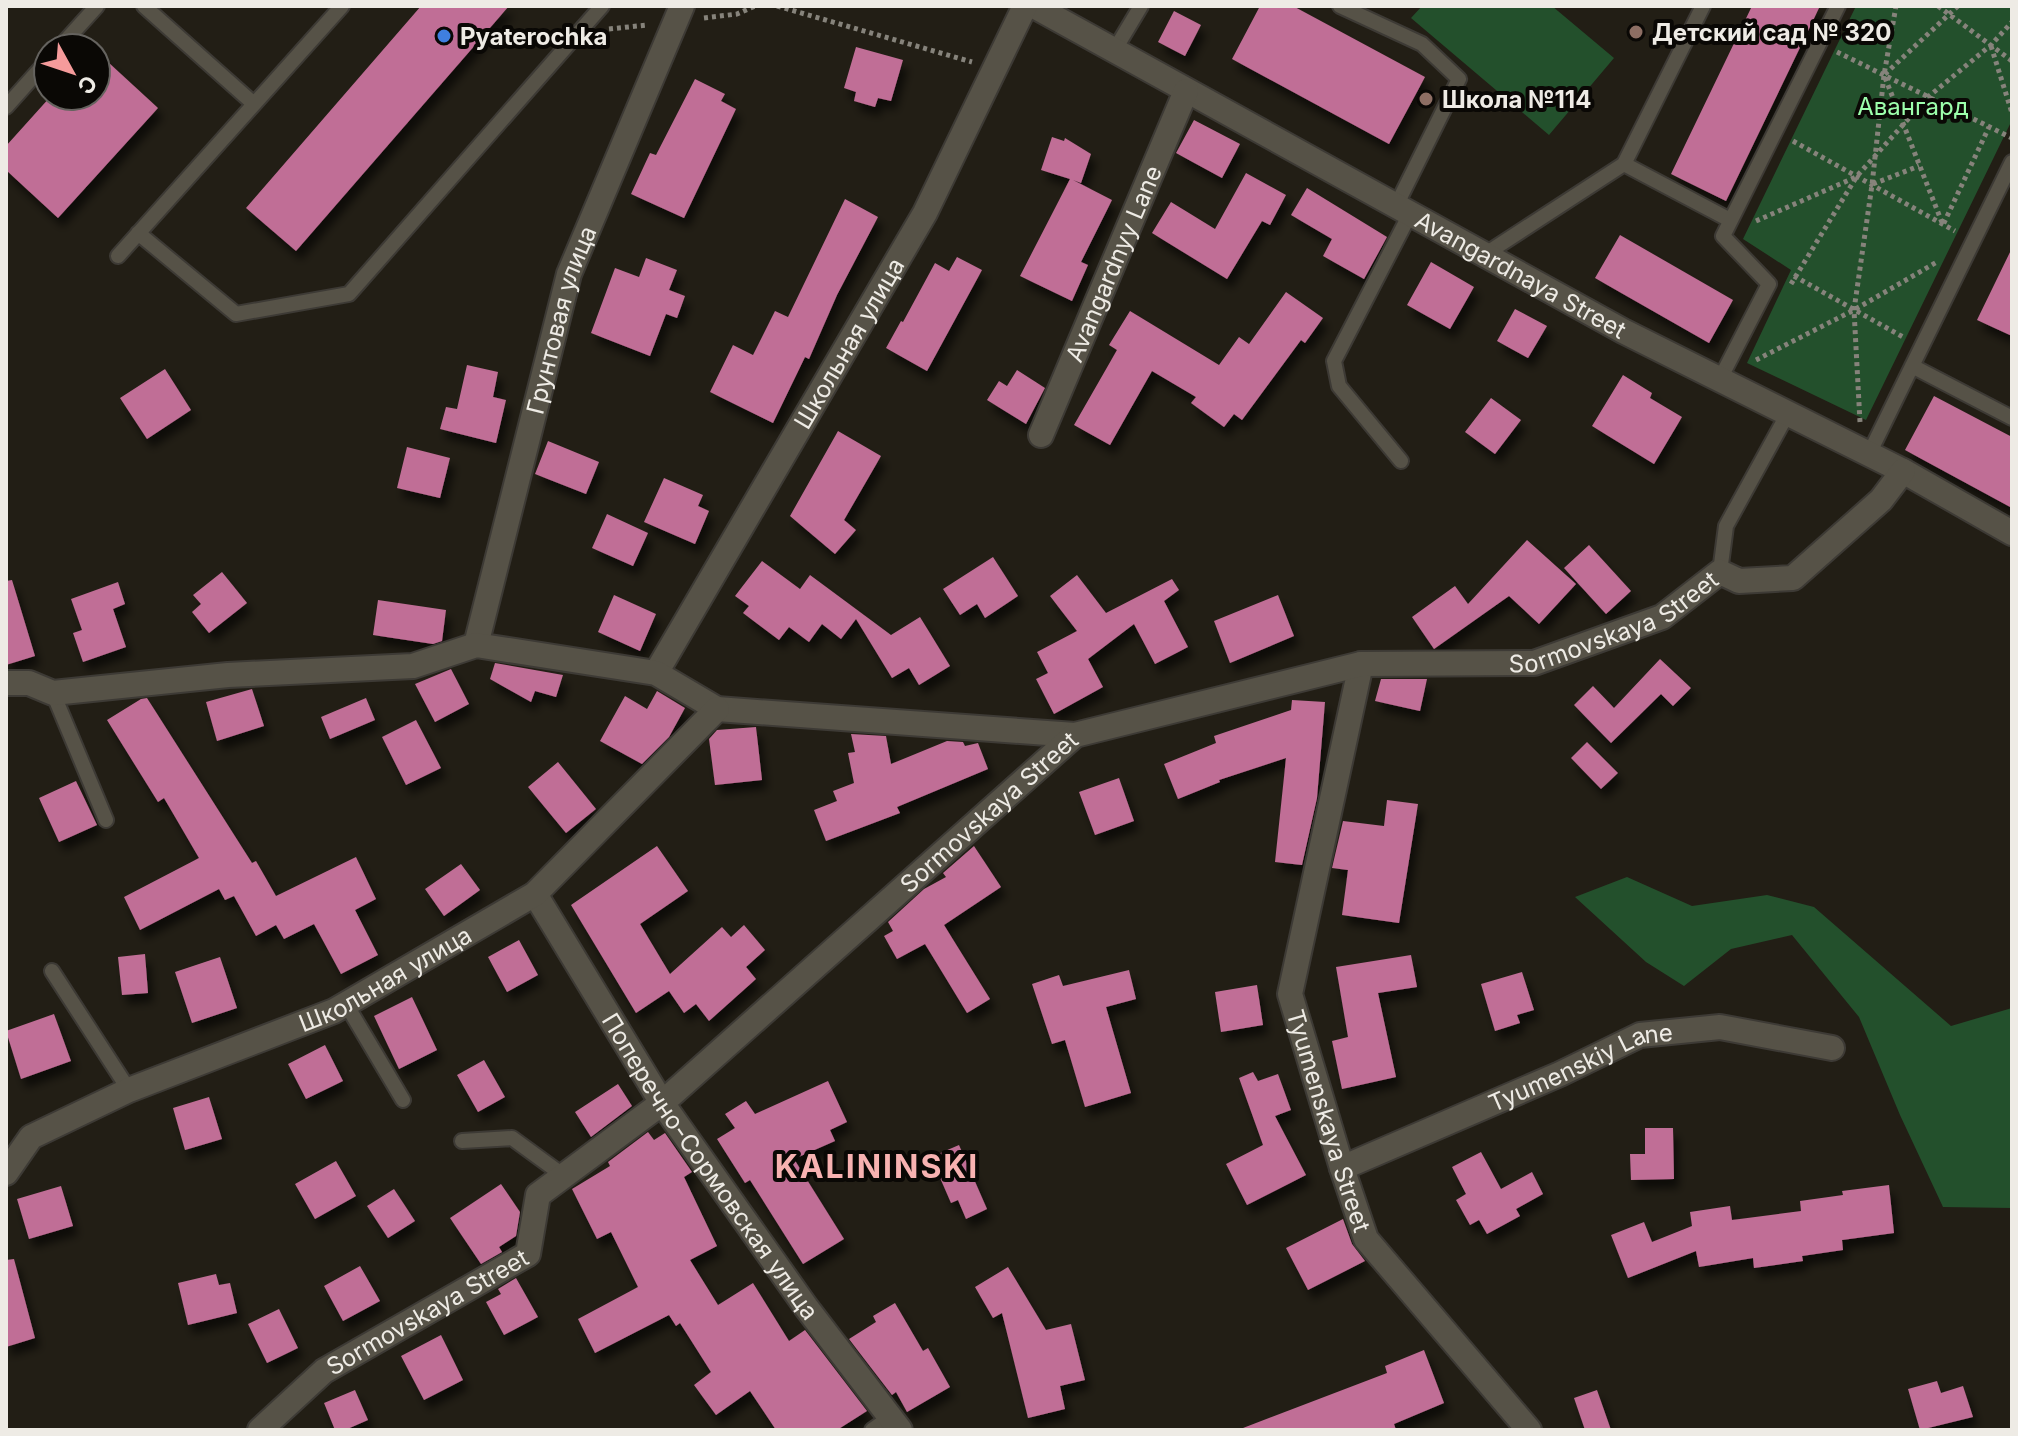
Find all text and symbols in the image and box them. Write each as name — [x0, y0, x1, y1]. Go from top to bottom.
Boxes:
place label: Детский сад № 320 — [1652, 18, 1891, 47]
place label: Pyaterochka — [460, 22, 607, 51]
marker: Детский сад № 320 — [1627, 23, 1645, 41]
marker: Pyaterochka — [435, 27, 453, 45]
north arrow — [32, 32, 112, 112]
text: С — [72, 70, 103, 99]
place label: Школа №114 — [1442, 85, 1591, 114]
marker: Школа №114 — [1417, 90, 1435, 108]
park label: Авангард — [1857, 92, 1969, 121]
street label: Avangardnyy Lane — [1059, 161, 1167, 366]
street label: Avangardnaya Street — [1410, 205, 1631, 344]
street label: Грунтовая улица — [520, 221, 602, 417]
street label: Школьная улица — [788, 253, 910, 434]
street label: Sormovskaya Street — [1509, 565, 1724, 678]
street label: Sormovskaya Street — [894, 725, 1084, 899]
street label: Школьная улица — [295, 920, 476, 1038]
street label: Tyumenskaya Street — [1281, 1006, 1377, 1236]
street label: Поперечно-Сормовская улица — [596, 1008, 825, 1325]
street label: Tyumenskiy Lane — [1484, 1017, 1674, 1118]
district label: KALININSKI — [775, 1147, 979, 1186]
street label: Sormovskaya Street — [321, 1242, 533, 1381]

